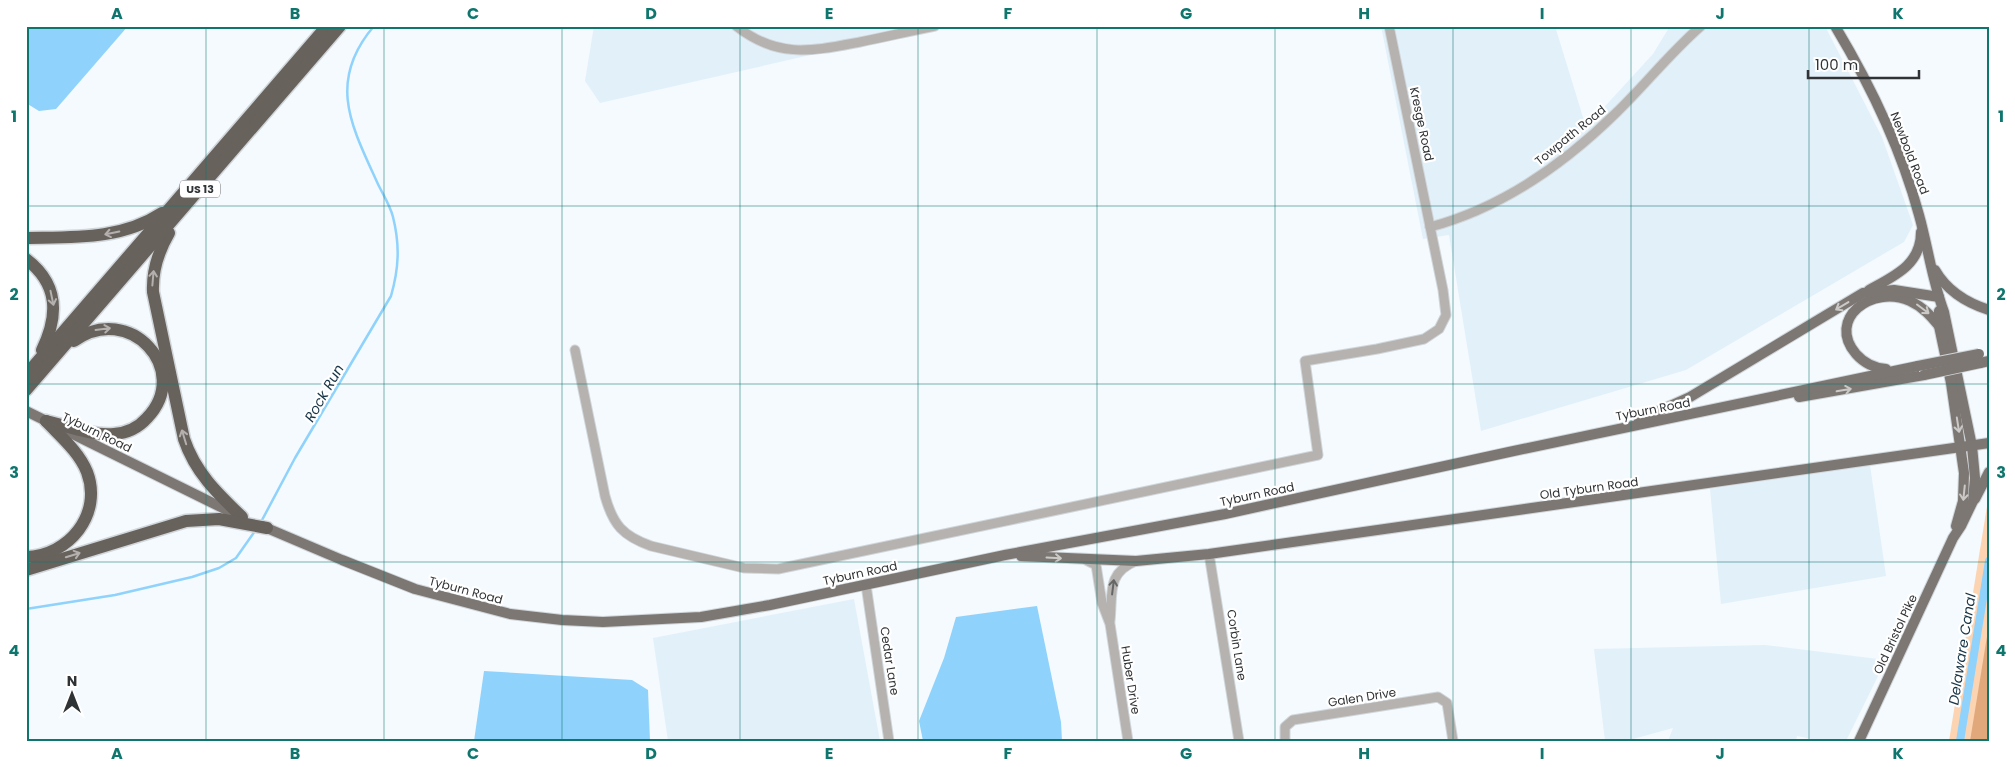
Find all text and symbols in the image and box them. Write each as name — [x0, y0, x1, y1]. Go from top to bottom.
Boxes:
text: A — [111, 2, 123, 25]
text: B — [290, 2, 300, 25]
text: C — [467, 2, 479, 25]
text: D — [645, 2, 657, 25]
text: E — [825, 2, 833, 25]
text: F — [1004, 2, 1013, 25]
text: G — [1180, 2, 1192, 25]
text: H — [1358, 2, 1370, 25]
text: I — [1540, 2, 1544, 25]
text: J — [1715, 2, 1725, 25]
text: K — [1892, 2, 1904, 25]
scale bar — [1808, 48, 1919, 80]
text: 100 m — [1815, 54, 1858, 75]
street label: Kresge Road — [1406, 85, 1438, 163]
street label: Towpath Road — [1531, 101, 1609, 169]
text: 1 — [11, 105, 17, 128]
text: 1 — [1998, 105, 2004, 128]
street label: Newbold Road — [1886, 109, 1934, 197]
road number: US 13 — [180, 180, 220, 198]
one-way arrow — [105, 229, 121, 238]
one-way arrow — [149, 270, 158, 286]
text: 2 — [9, 283, 19, 306]
text: 2 — [1996, 283, 2006, 306]
one-way arrow — [48, 290, 57, 306]
one-way arrow — [1835, 302, 1849, 312]
one-way arrow — [1916, 304, 1930, 314]
one-way arrow — [94, 324, 110, 334]
water label: Rock Run — [299, 360, 349, 426]
one-way arrow — [1836, 385, 1852, 395]
street label: Tyburn Road — [1614, 393, 1692, 425]
street label: Tyburn Road — [59, 408, 135, 456]
one-way arrow — [1953, 417, 1963, 433]
one-way arrow — [178, 430, 188, 446]
text: 3 — [9, 461, 19, 484]
text: 3 — [1996, 461, 2006, 484]
street label: Old Tyburn Road — [1539, 473, 1639, 503]
street label: Tyburn Road — [1218, 478, 1296, 510]
one-way arrow — [1959, 485, 1968, 501]
one-way arrow — [64, 550, 80, 559]
one-way arrow — [1045, 554, 1061, 563]
street label: Tyburn Road — [821, 557, 899, 589]
street label: Tyburn Road — [427, 572, 505, 608]
one-way arrow — [1109, 579, 1119, 595]
street label: Old Bristol Pike — [1869, 591, 1921, 677]
water label: Delaware Canal — [1943, 591, 1981, 706]
street label: Corbin Lane — [1223, 608, 1251, 682]
street label: Cedar Lane — [876, 626, 904, 696]
text: 4 — [9, 639, 20, 662]
text: 4 — [1996, 639, 2007, 662]
street label: Huber Drive — [1117, 644, 1145, 716]
north arrow — [48, 670, 98, 720]
text: N — [67, 671, 77, 691]
street label: Galen Drive — [1327, 683, 1397, 711]
text: A — [111, 742, 123, 765]
text: B — [290, 742, 300, 765]
text: C — [467, 742, 479, 765]
text: D — [645, 742, 657, 765]
text: E — [825, 742, 833, 765]
text: F — [1004, 742, 1013, 765]
text: G — [1180, 742, 1192, 765]
text: H — [1358, 742, 1370, 765]
text: I — [1540, 742, 1544, 765]
text: J — [1715, 742, 1725, 765]
text: K — [1892, 742, 1904, 765]

